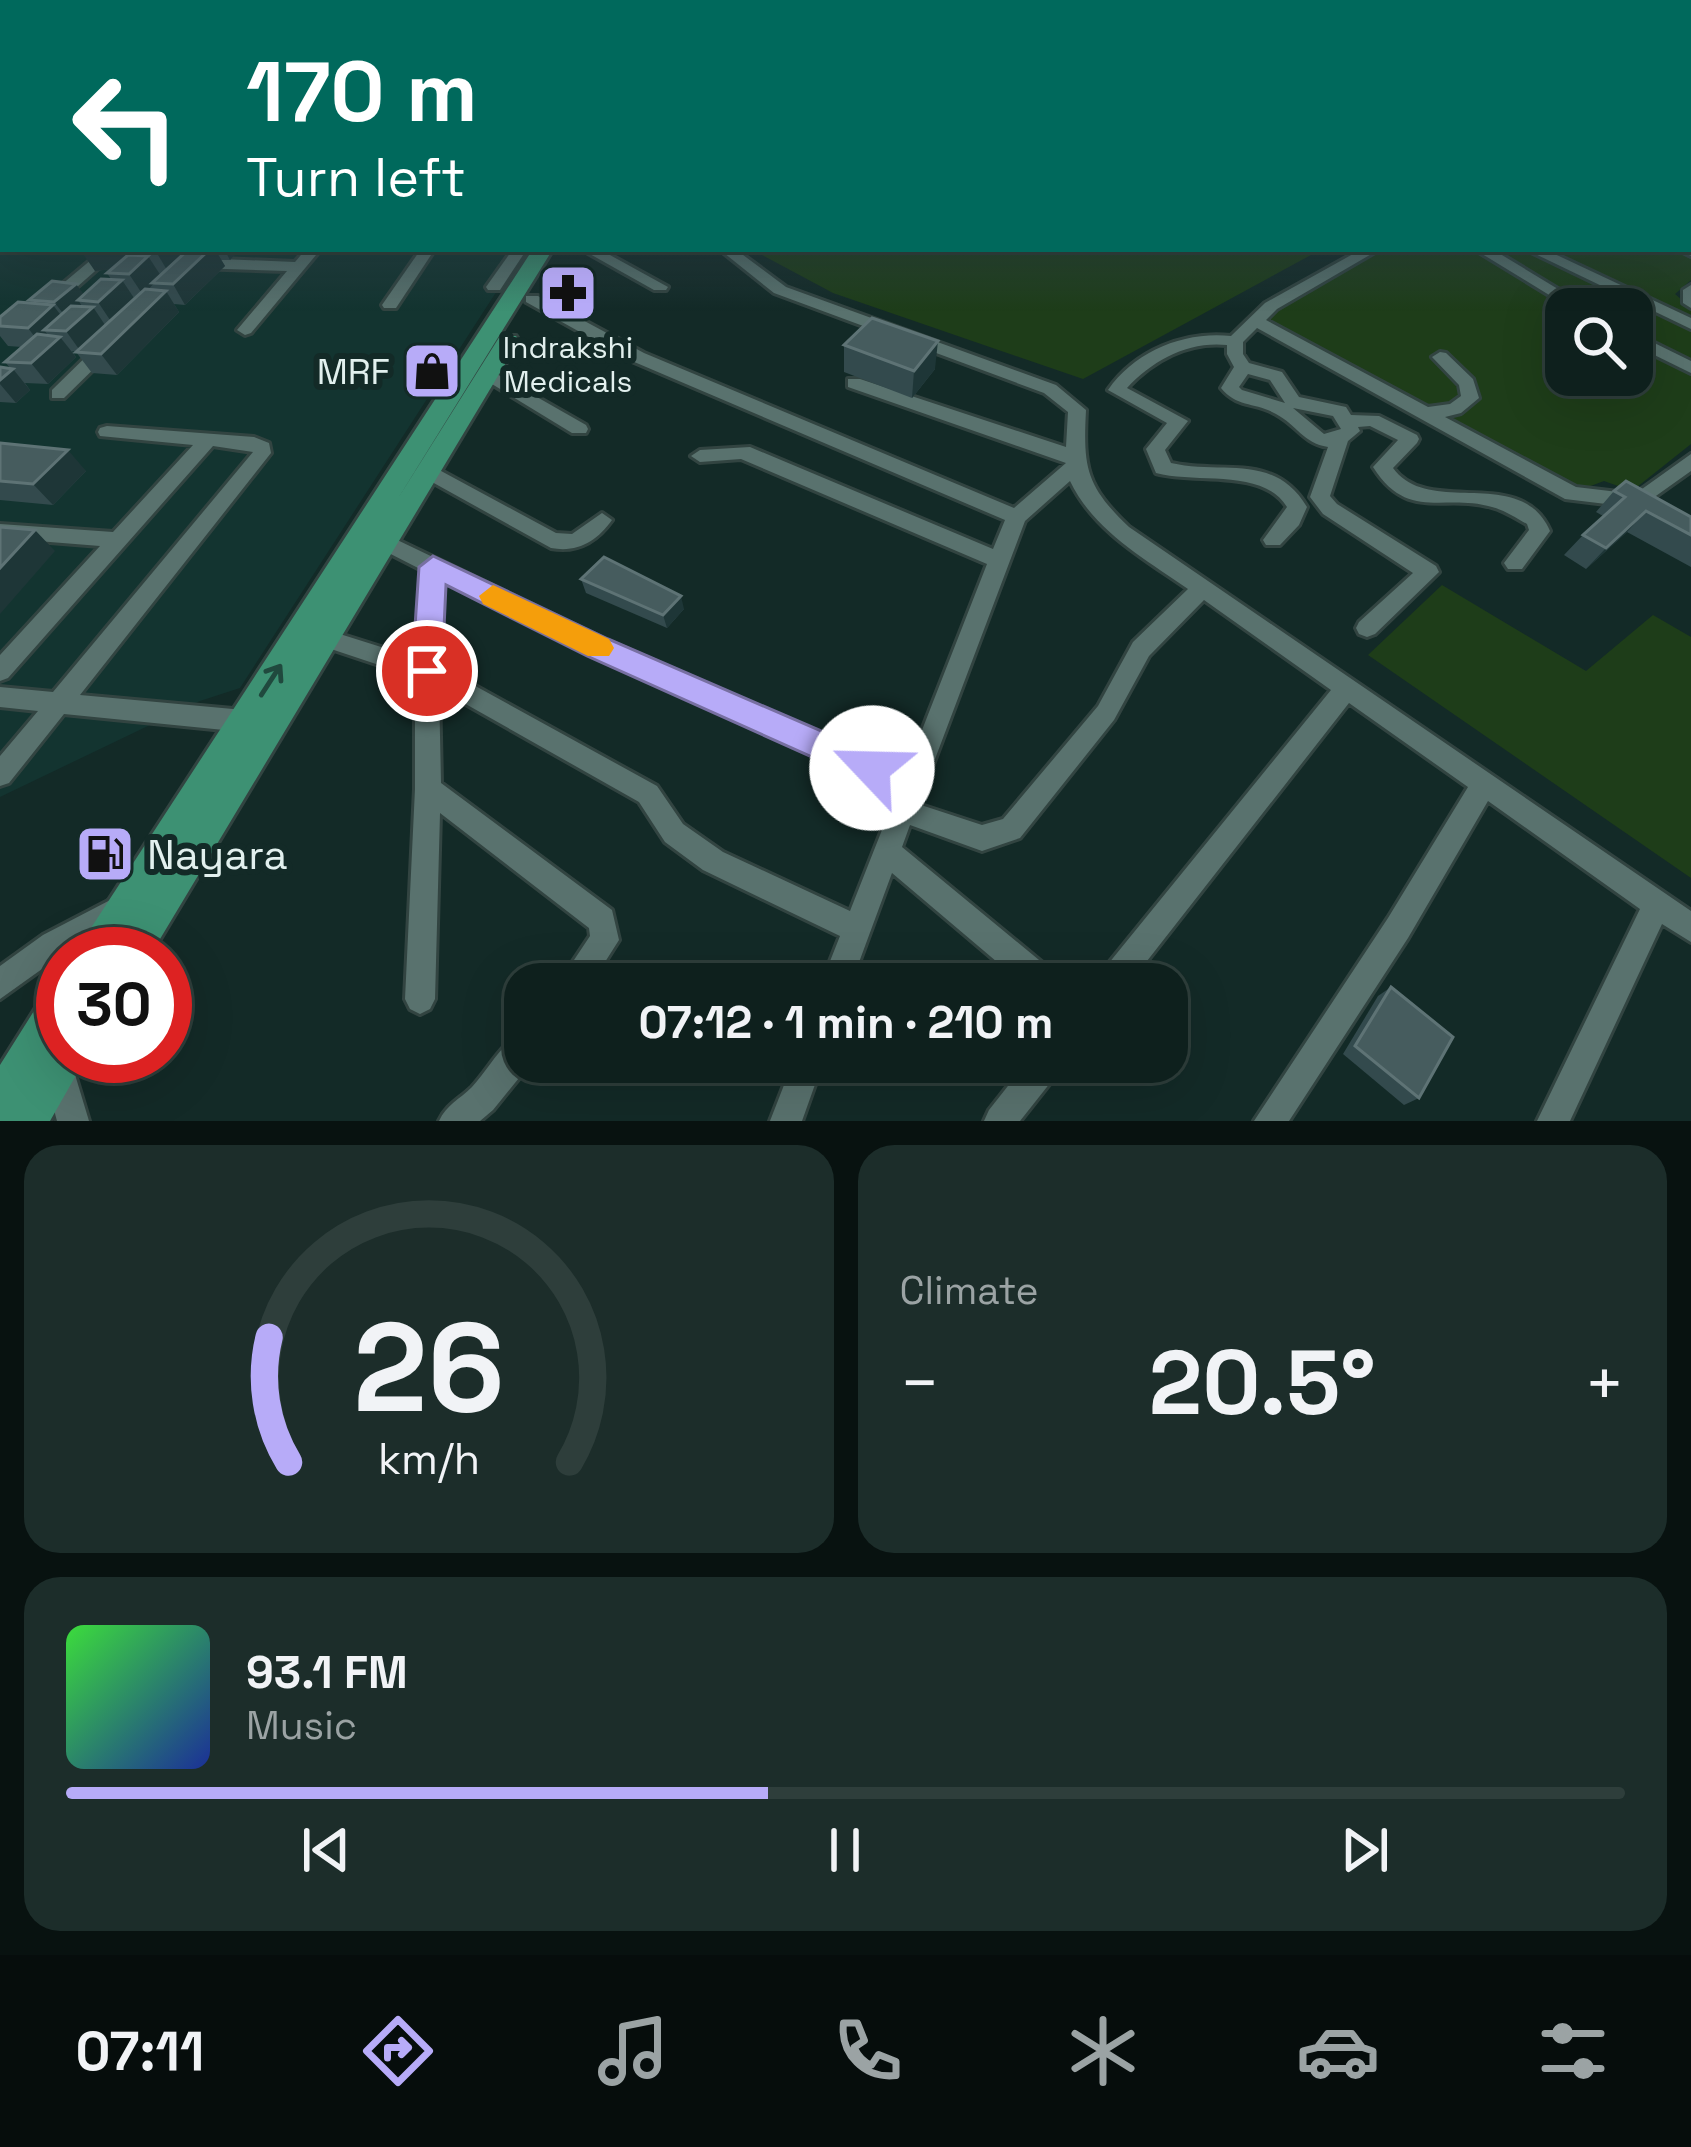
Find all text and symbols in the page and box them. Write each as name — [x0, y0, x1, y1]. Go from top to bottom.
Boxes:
text: 170 m — [246, 38, 478, 146]
icon: left — [48, 48, 204, 204]
text: Turn left — [246, 143, 466, 212]
pharmacy icon: Indrakshi Medicals — [537, 262, 599, 324]
map controls — [1545, 288, 1653, 396]
button: search — [1545, 288, 1653, 396]
place label: Indrakshi Medicals — [503, 328, 633, 401]
shop icon: MRF — [401, 340, 463, 402]
place label: MRF — [317, 349, 390, 395]
pin — [376, 620, 478, 722]
icon: arrive — [394, 638, 460, 704]
one-way arrow — [258, 663, 283, 697]
position arrow — [809, 705, 935, 831]
fuel station icon: Nayara — [74, 823, 136, 885]
place label: Nayara — [147, 828, 288, 881]
speed limit sign: 30 — [36, 927, 192, 1083]
text: 07:12 · 1 min · 210 m — [639, 994, 1054, 1051]
text: Climate — [900, 1266, 1039, 1315]
text: 26 — [353, 1288, 504, 1447]
text: 20.5° — [1149, 1325, 1376, 1440]
text: − — [900, 1341, 940, 1425]
text: + — [1584, 1341, 1625, 1425]
text: km/h — [378, 1432, 480, 1487]
text: 93.1 FM — [246, 1644, 408, 1701]
text: Music — [246, 1701, 357, 1750]
icon: previous — [293, 1817, 359, 1883]
icon: pause — [812, 1817, 878, 1883]
icon: next — [1332, 1817, 1398, 1883]
icon: directions — [356, 2009, 440, 2093]
icon: music — [591, 2009, 675, 2093]
icon: phone — [826, 2009, 910, 2093]
icon: climate — [1061, 2009, 1145, 2093]
icon: car — [1296, 2009, 1380, 2093]
icon: filters — [1531, 2009, 1615, 2093]
text: 07:11 — [76, 2017, 204, 2086]

